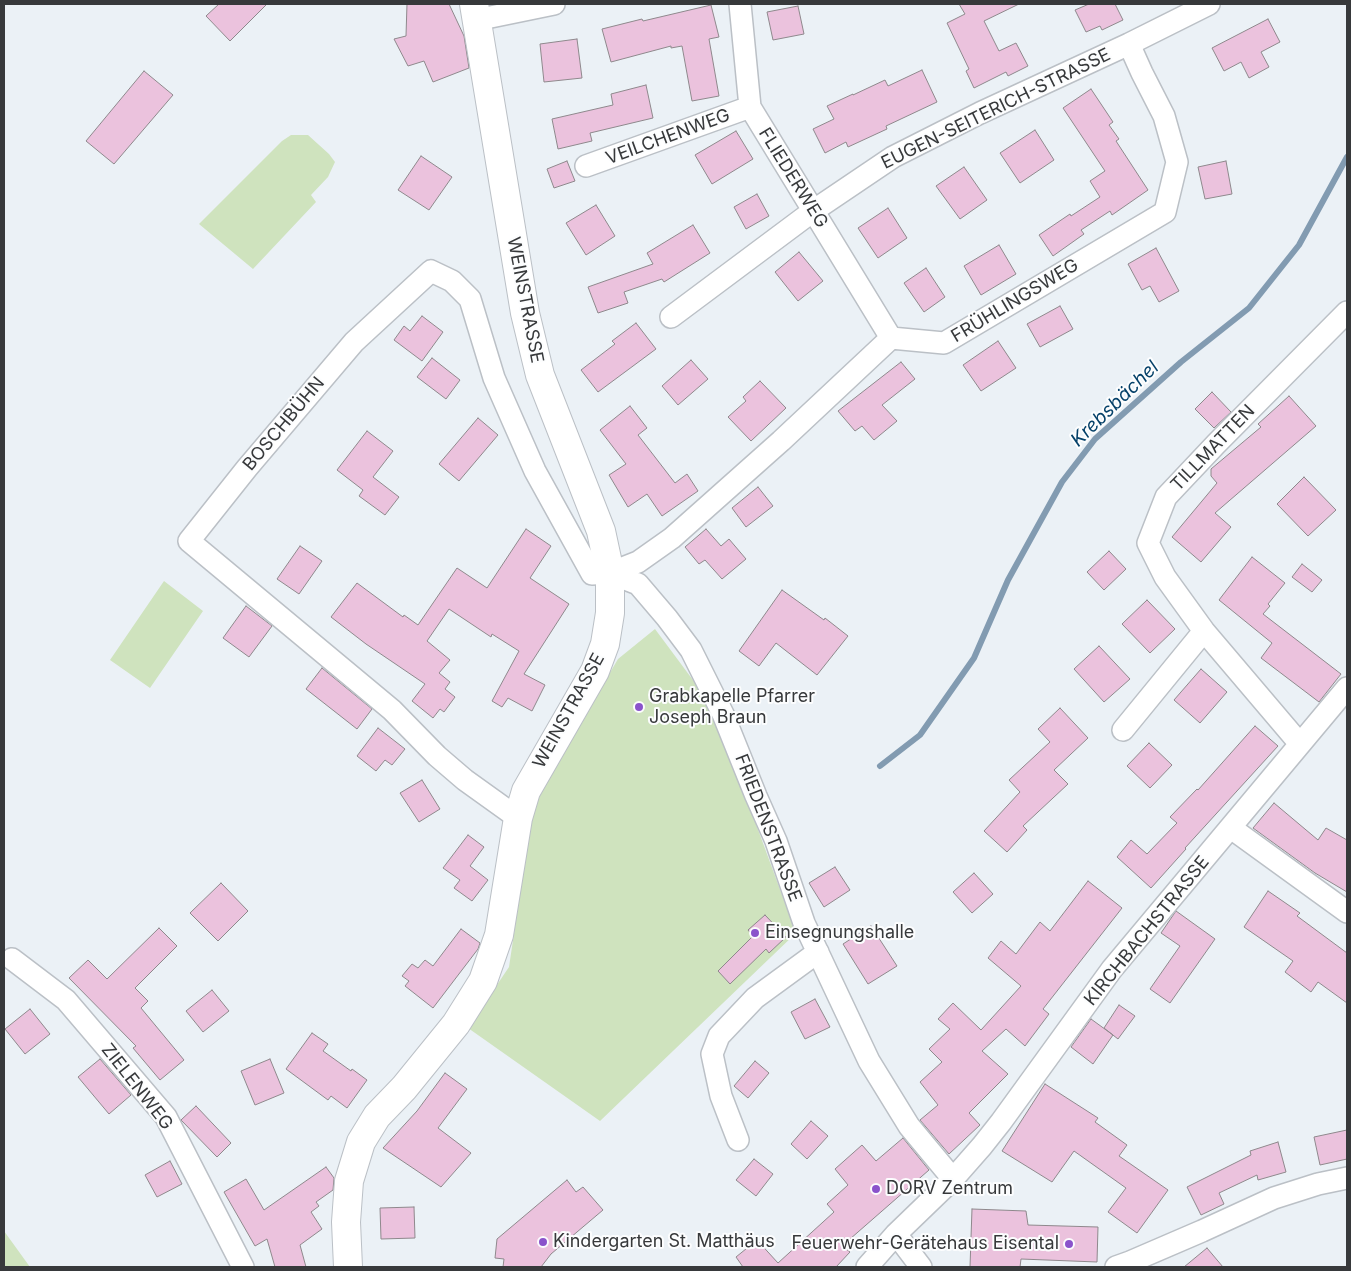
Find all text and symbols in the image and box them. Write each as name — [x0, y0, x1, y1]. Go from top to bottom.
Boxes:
street label: EUGEN-SEITERICH-STRASSE — [878, 44, 1114, 174]
street label: VEILCHENWEG — [603, 105, 733, 169]
street label: FLIEDERWEG — [754, 124, 832, 232]
street label: WEINSTRASSE — [502, 235, 548, 365]
street label: FRÜHLINGSWEG — [947, 255, 1083, 347]
water label: Krebsbächel — [1066, 356, 1164, 452]
street label: BOSCHBÜHN — [239, 373, 329, 475]
street label: TILLMATTEN — [1166, 400, 1260, 496]
street label: WEINSTRASSE — [529, 650, 609, 772]
place label: Grabkapelle Pfarrer Joseph Braun — [649, 686, 815, 729]
marker: Grabkapelle Pfarrer Joseph Braun — [633, 701, 645, 713]
street label: FRIEDENSTRASSE — [730, 751, 806, 905]
street label: KIRCHBACHSTRASSE — [1080, 852, 1214, 1010]
place label: Einsegnungshalle — [765, 922, 914, 944]
marker: Einsegnungshalle — [749, 927, 761, 939]
street label: ZIELENWEG — [97, 1040, 177, 1134]
place label: DORV Zentrum — [886, 1178, 1013, 1200]
marker: DORV Zentrum — [870, 1183, 882, 1195]
place label: Kindergarten St. Matthäus — [553, 1231, 775, 1253]
place label: Feuerwehr-Gerätehaus Eisental — [791, 1233, 1059, 1255]
marker: Kindergarten St. Matthäus — [537, 1236, 549, 1248]
marker: Feuerwehr-Gerätehaus Eisental — [1063, 1238, 1075, 1250]

